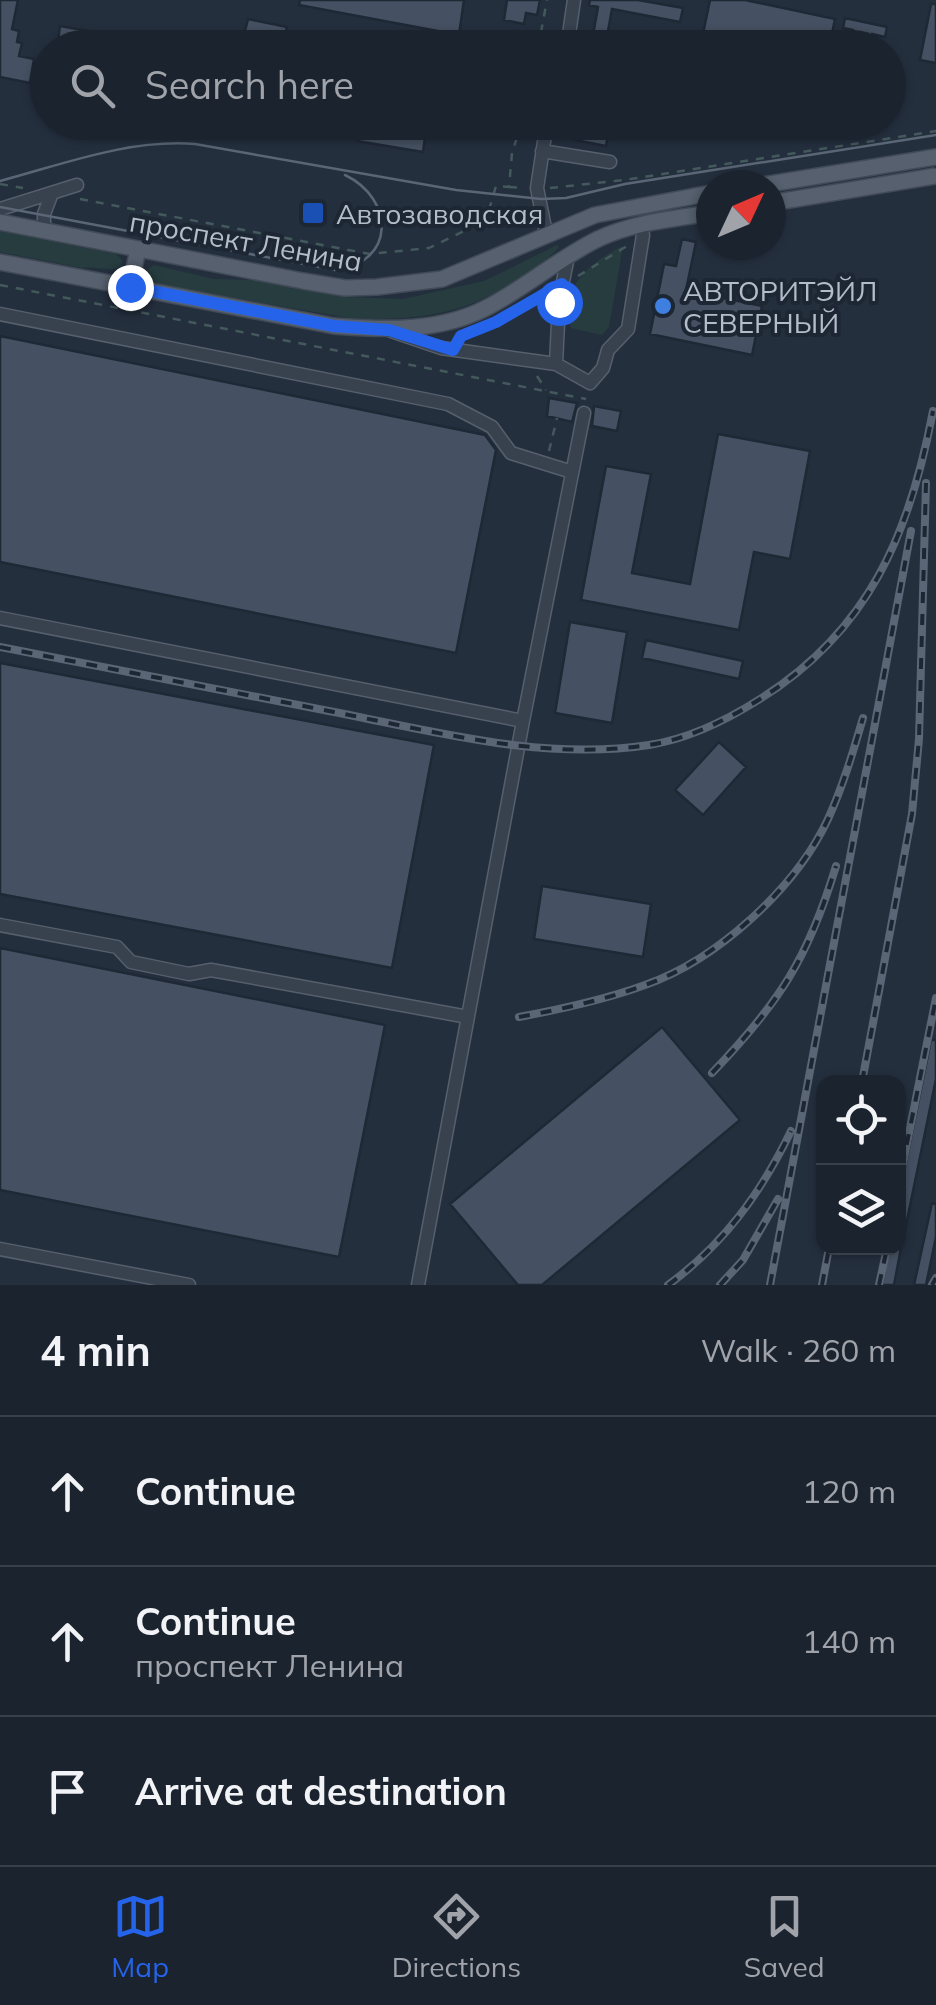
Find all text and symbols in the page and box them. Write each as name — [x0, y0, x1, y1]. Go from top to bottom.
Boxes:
search box — [30, 30, 906, 140]
icon: search — [65, 58, 120, 113]
text: Search here — [145, 61, 354, 109]
north arrow — [696, 170, 786, 260]
place label: Автозаводская — [336, 196, 543, 231]
marker: Автозаводская — [300, 200, 326, 226]
street label: проспект Ленина — [127, 203, 365, 279]
route end — [108, 265, 154, 311]
place label: АВТОРИТЭЙЛ СЕВЕРНЫЙ — [683, 273, 877, 340]
route start — [537, 280, 583, 326]
marker: АВТОРИТЭЙЛ СЕВЕРНЫЙ — [652, 295, 674, 317]
map controls — [816, 1075, 906, 1255]
button: locate — [816, 1075, 906, 1165]
button: layers — [816, 1165, 906, 1255]
text: 4 min — [40, 1324, 151, 1377]
text: Walk · 260 m — [701, 1330, 896, 1370]
icon: ahead — [40, 1464, 95, 1519]
text: Continue — [135, 1467, 296, 1515]
text: 120 m — [802, 1471, 896, 1511]
text: Continue — [135, 1597, 296, 1645]
icon: ahead — [40, 1614, 95, 1669]
text: 140 m — [802, 1621, 896, 1661]
text: проспект Ленина — [135, 1645, 404, 1685]
icon: arrive — [40, 1764, 95, 1819]
text: Arrive at destination — [135, 1767, 507, 1815]
tab: Map — [111, 1889, 169, 1984]
tab: Directions — [392, 1889, 521, 1984]
tab: Saved — [744, 1889, 825, 1984]

